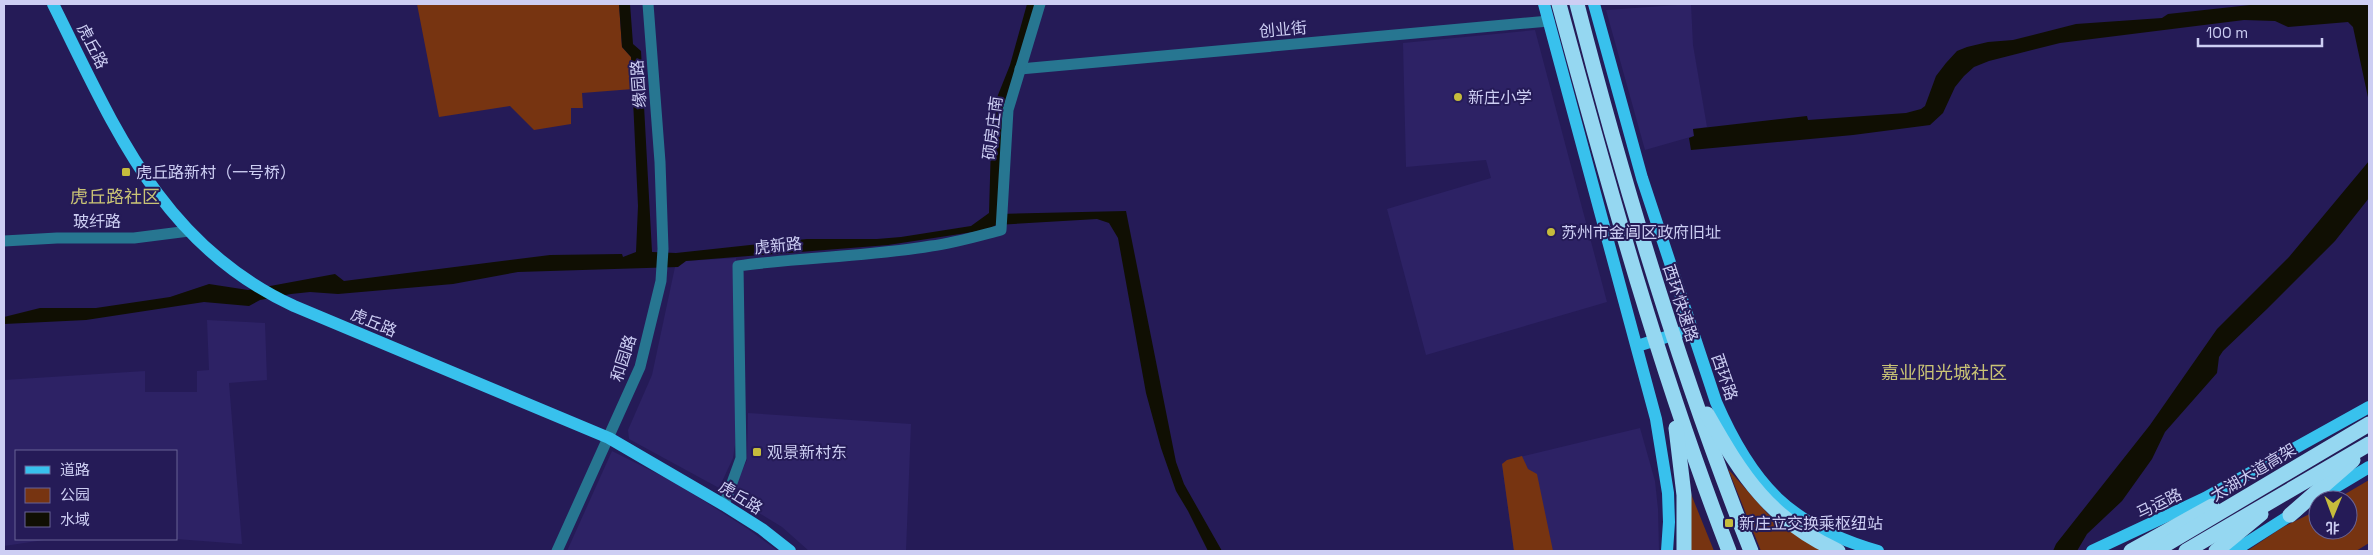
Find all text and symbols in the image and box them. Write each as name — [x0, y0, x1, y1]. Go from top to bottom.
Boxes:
scale bar — [2198, 15, 2322, 47]
street label: 创业街 — [1258, 17, 1308, 42]
street label: 虎丘路 — [72, 20, 113, 72]
text: 100 m — [2206, 23, 2248, 42]
street label: 缘园路 — [626, 59, 651, 109]
place label: 新庄小学 — [1468, 87, 1532, 108]
marker: 新庄小学 — [1452, 91, 1464, 103]
street label: 硕房庄南 — [978, 95, 1007, 161]
place label: 虎丘路新村（一号桥） — [136, 162, 296, 183]
marker: 虎丘路新村（一号桥） — [120, 166, 132, 178]
district label: 虎丘路社区 — [70, 185, 160, 208]
street label: 玻纤路 — [73, 211, 121, 232]
place label: 苏州市金阊区政府旧址 — [1561, 222, 1721, 243]
marker: 苏州市金阊区政府旧址 — [1545, 226, 1557, 238]
street label: 虎新路 — [753, 233, 803, 258]
street label: 西环快速路 — [1658, 262, 1703, 344]
street label: 虎丘路 — [348, 303, 400, 342]
street label: 和园路 — [606, 332, 641, 384]
street label: 西环路 — [1707, 351, 1742, 403]
district label: 嘉业阳光城社区 — [1881, 361, 2007, 384]
street label: 太湖大道高架 — [2207, 439, 2300, 506]
place label: 观景新村东 — [767, 442, 847, 463]
marker: 观景新村东 — [751, 446, 763, 458]
legend — [15, 450, 178, 540]
text: 道路 — [60, 460, 90, 479]
street label: 虎丘路 — [715, 476, 767, 519]
street label: 马运路 — [2133, 483, 2185, 523]
text: 公园 — [60, 485, 90, 504]
north arrow — [2308, 490, 2358, 540]
text: 水域 — [60, 510, 90, 529]
place label: 新庄立交换乘枢纽站 — [1739, 513, 1883, 534]
marker: 新庄立交换乘枢纽站 — [1723, 517, 1735, 529]
text: 北 — [2326, 519, 2340, 537]

